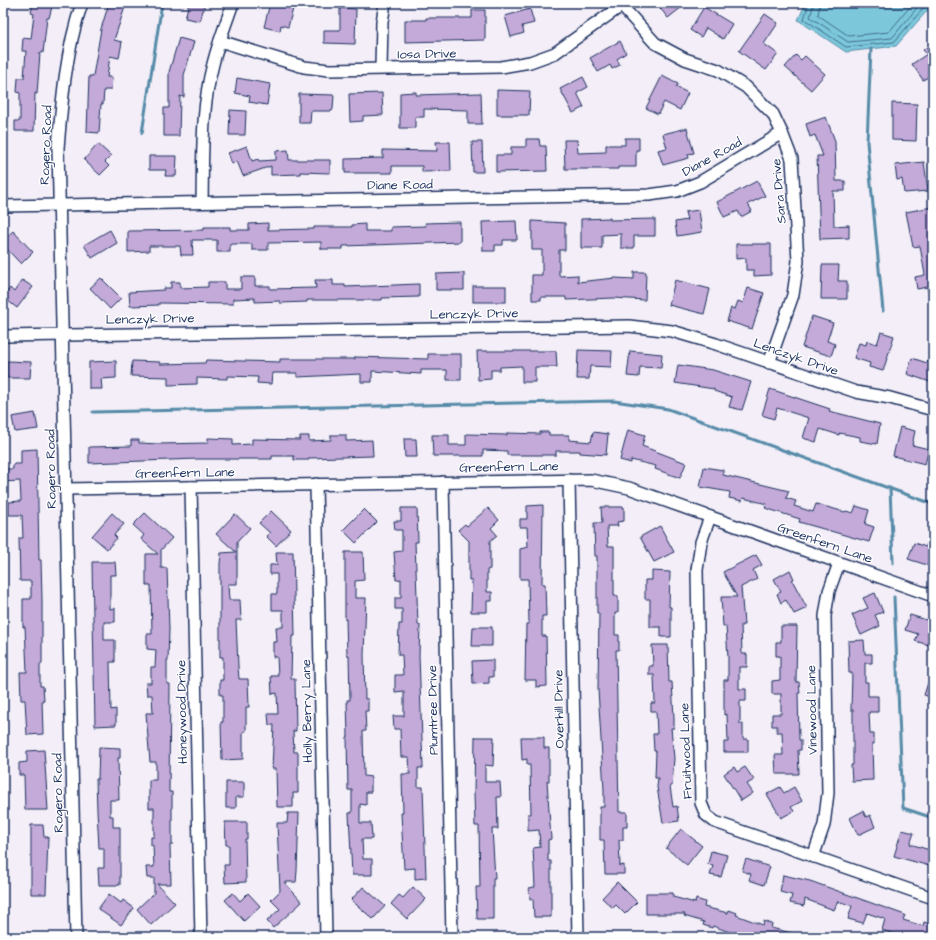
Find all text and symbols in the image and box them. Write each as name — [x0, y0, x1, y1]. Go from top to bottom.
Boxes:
street label: Iosa Drive — [397, 44, 457, 64]
street label: Rogero Road — [36, 104, 57, 185]
street label: Diane Road — [679, 133, 745, 181]
street label: Sara Drive — [767, 158, 791, 224]
street label: Diane Road — [367, 175, 433, 195]
street label: Lenczyk Drive — [429, 304, 519, 325]
street label: Lenczyk Drive — [105, 309, 195, 330]
street label: Lenczyk Drive — [751, 334, 841, 381]
street label: Rogero Road — [41, 429, 62, 509]
street label: Greenfern Lane — [459, 457, 559, 477]
street label: Greenfern Lane — [135, 463, 235, 483]
street label: Greenfern Lane — [775, 518, 875, 568]
street label: Holly Berry Lane — [297, 659, 318, 763]
street label: Honeywood Drive — [172, 660, 193, 764]
street label: Plumtree Drive — [423, 665, 443, 755]
street label: Vinewood Lane — [802, 665, 822, 755]
street label: Overhill Drive — [549, 669, 569, 749]
street label: Fruitwood Lane — [675, 703, 697, 799]
street label: Rogero Road — [48, 753, 69, 833]

